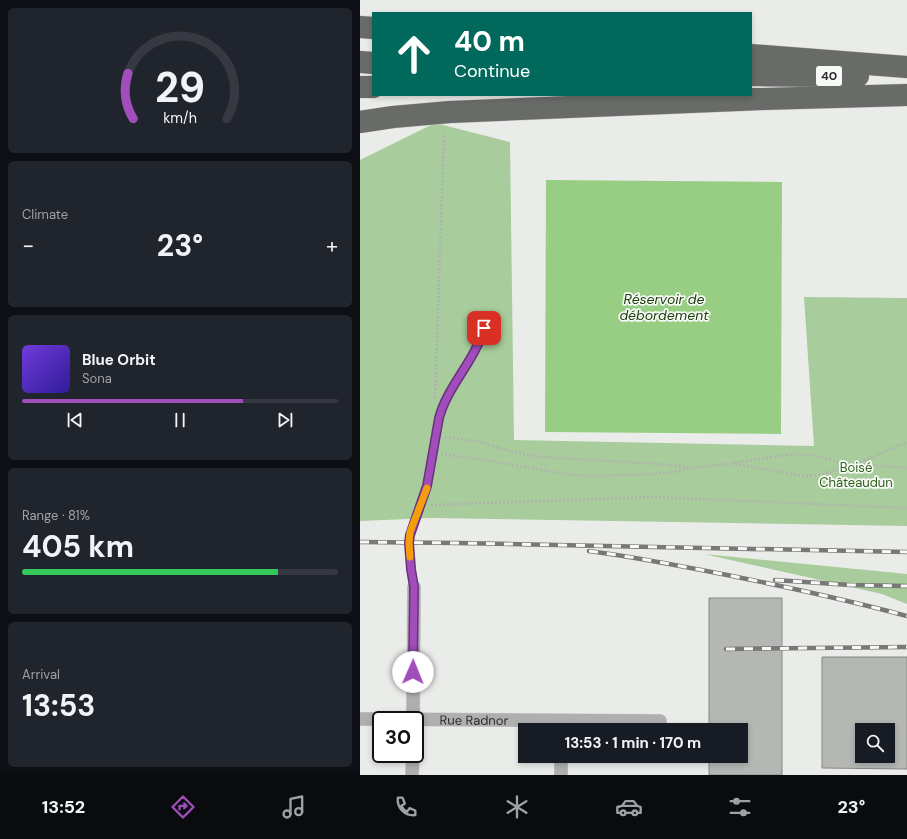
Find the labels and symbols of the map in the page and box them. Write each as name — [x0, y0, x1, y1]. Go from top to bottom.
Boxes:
road number: 40 — [816, 66, 842, 86]
water label: Réservoir de débordement — [619, 290, 709, 324]
pin — [467, 311, 501, 345]
park label: Boisé Châteaudun — [819, 459, 893, 491]
position arrow — [392, 651, 434, 693]
speed limit sign: 30 — [372, 711, 424, 763]
street label: Rue Radnor — [440, 711, 509, 728]

